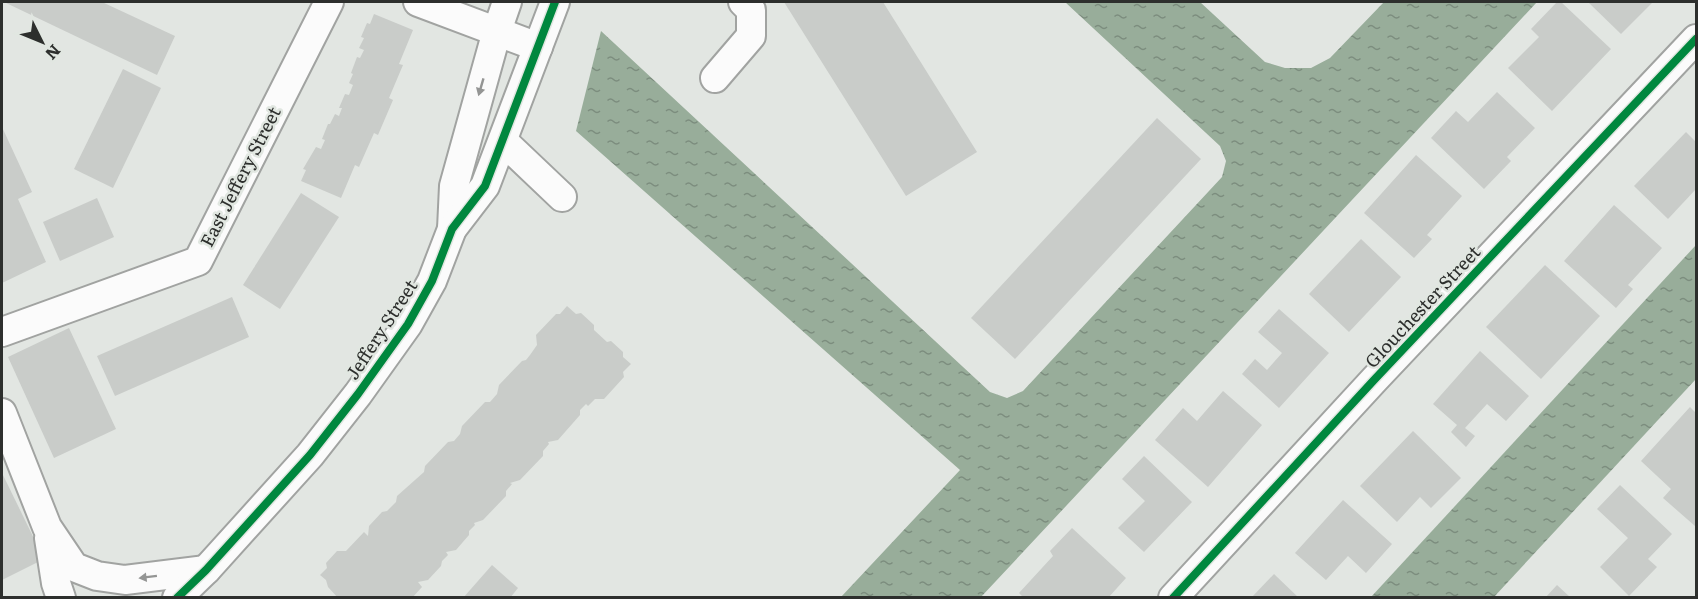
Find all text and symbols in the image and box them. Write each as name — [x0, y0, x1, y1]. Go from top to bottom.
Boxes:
north arrow — [12, 12, 72, 72]
text: N — [40, 40, 67, 66]
one-way arrow — [476, 79, 485, 97]
street label: East Jeffery Street — [193, 101, 287, 251]
street label: Glouchester Street — [1358, 238, 1486, 373]
street label: Jeffery Street — [338, 273, 424, 385]
one-way arrow — [138, 572, 157, 582]

